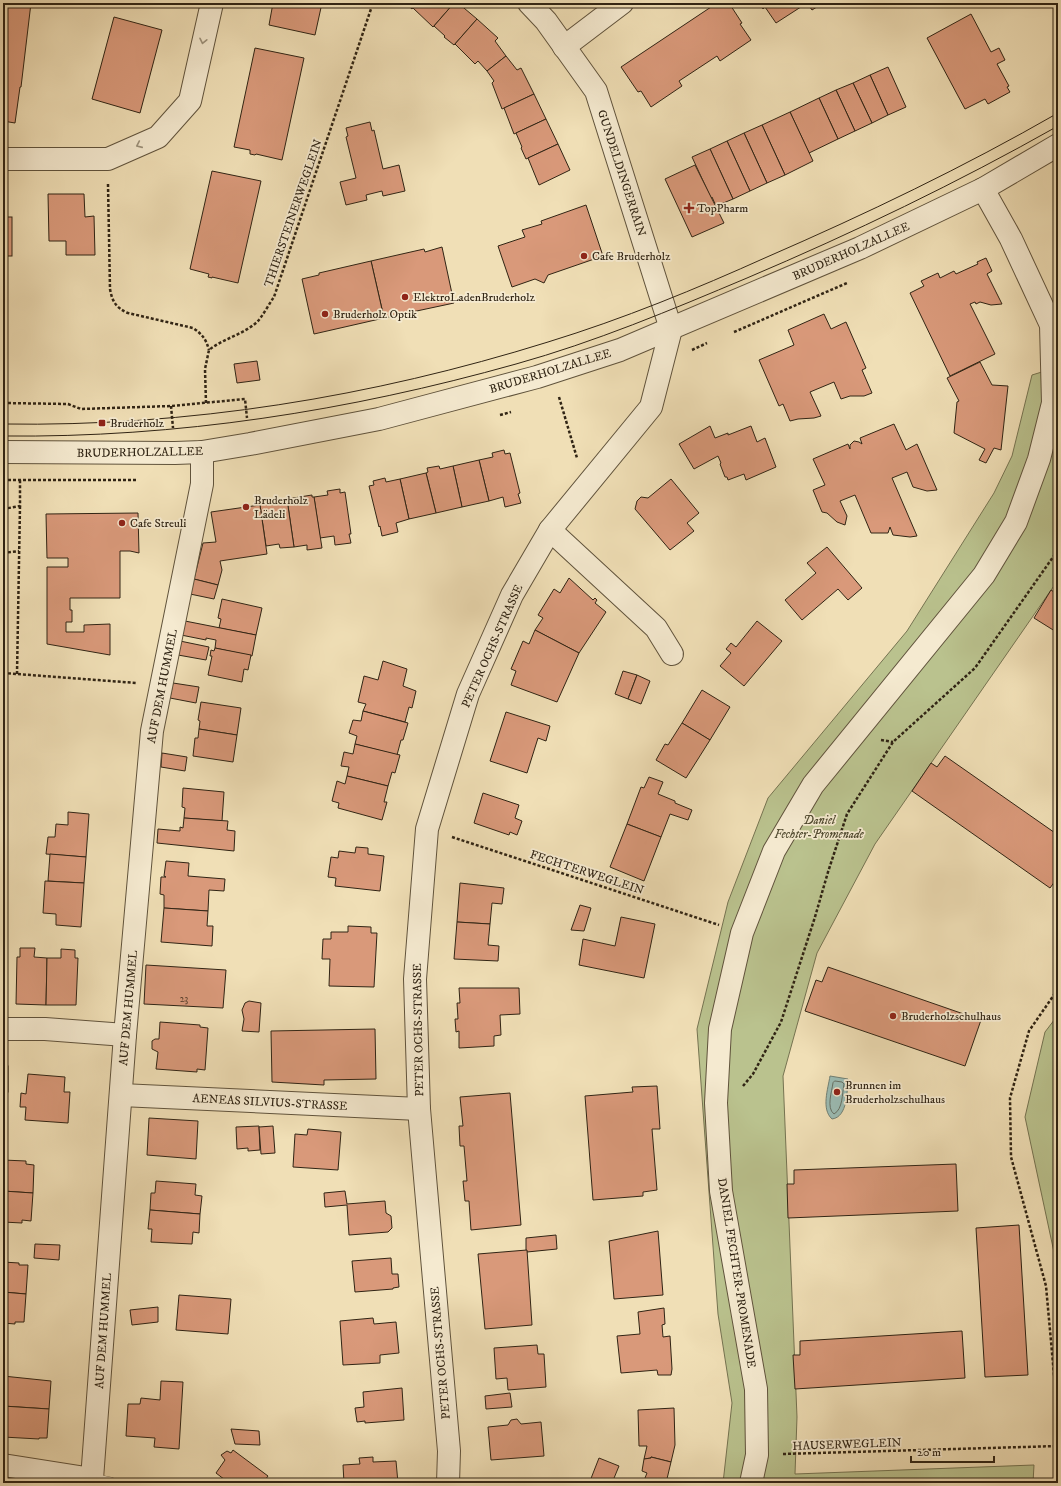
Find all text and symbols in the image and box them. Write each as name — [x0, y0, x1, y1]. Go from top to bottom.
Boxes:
one-way arrow — [200, 38, 208, 44]
street label: GUNDELDINGERRAIN — [594, 108, 649, 238]
street label: THIERSTEINERWEGLEIN — [261, 137, 326, 289]
one-way arrow — [136, 140, 143, 148]
place label: TopPharm — [697, 201, 748, 216]
marker: TopPharm — [684, 203, 694, 213]
street label: BRUDERHOLZALLEE — [790, 219, 912, 284]
place label: Cafe Bruderholz — [592, 249, 670, 264]
marker: Cafe Bruderholz — [579, 251, 589, 261]
place label: ElektroLadenBruderholz — [413, 290, 535, 305]
marker: ElektroLadenBruderholz — [400, 292, 410, 302]
place label: Bruderholz Optik — [333, 307, 417, 322]
marker: Bruderholz Optik — [320, 309, 330, 319]
street label: BRUDERHOLZALLEE — [487, 346, 613, 397]
place label: Bruderholz — [110, 416, 164, 431]
marker: Bruderholz — [97, 418, 107, 428]
street label: BRUDERHOLZALLEE — [77, 444, 204, 461]
place label: Bruderholz Lädeli — [254, 493, 308, 522]
marker: Bruderholz Lädeli — [241, 502, 251, 512]
place label: Cafe Streuli — [130, 516, 186, 531]
marker: Cafe Streuli — [117, 518, 127, 528]
street label: PETER OCHS-STRASSE — [458, 582, 527, 710]
street label: AUF DEM HUMMEL — [144, 627, 181, 744]
park label: Daniel Fechter-Promenade — [774, 813, 865, 842]
street label: FECHTERWEGLEIN — [528, 847, 646, 898]
street label: AUF DEM HUMMEL — [116, 949, 141, 1066]
street label: PETER OCHS-STRASSE — [410, 963, 427, 1097]
house number: 23 — [180, 993, 189, 1005]
place label: Bruderholzschulhaus — [901, 1009, 1001, 1024]
marker: Bruderholzschulhaus — [888, 1011, 898, 1021]
place label: Brunnen im Bruderholzschulhaus — [845, 1078, 945, 1107]
marker: Brunnen im Bruderholzschulhaus — [832, 1087, 842, 1097]
street label: AENEAS SILVIUS-STRASSE — [192, 1091, 348, 1114]
street label: DANIEL FECHTER-PROMENADE — [714, 1177, 759, 1370]
street label: AUF DEM HUMMEL — [92, 1272, 115, 1389]
street label: PETER OCHS-STRASSE — [427, 1285, 454, 1420]
street label: HAUSERWEGLEIN — [792, 1435, 902, 1454]
scale bar — [911, 1438, 994, 1464]
text: 20 m — [917, 1445, 941, 1460]

